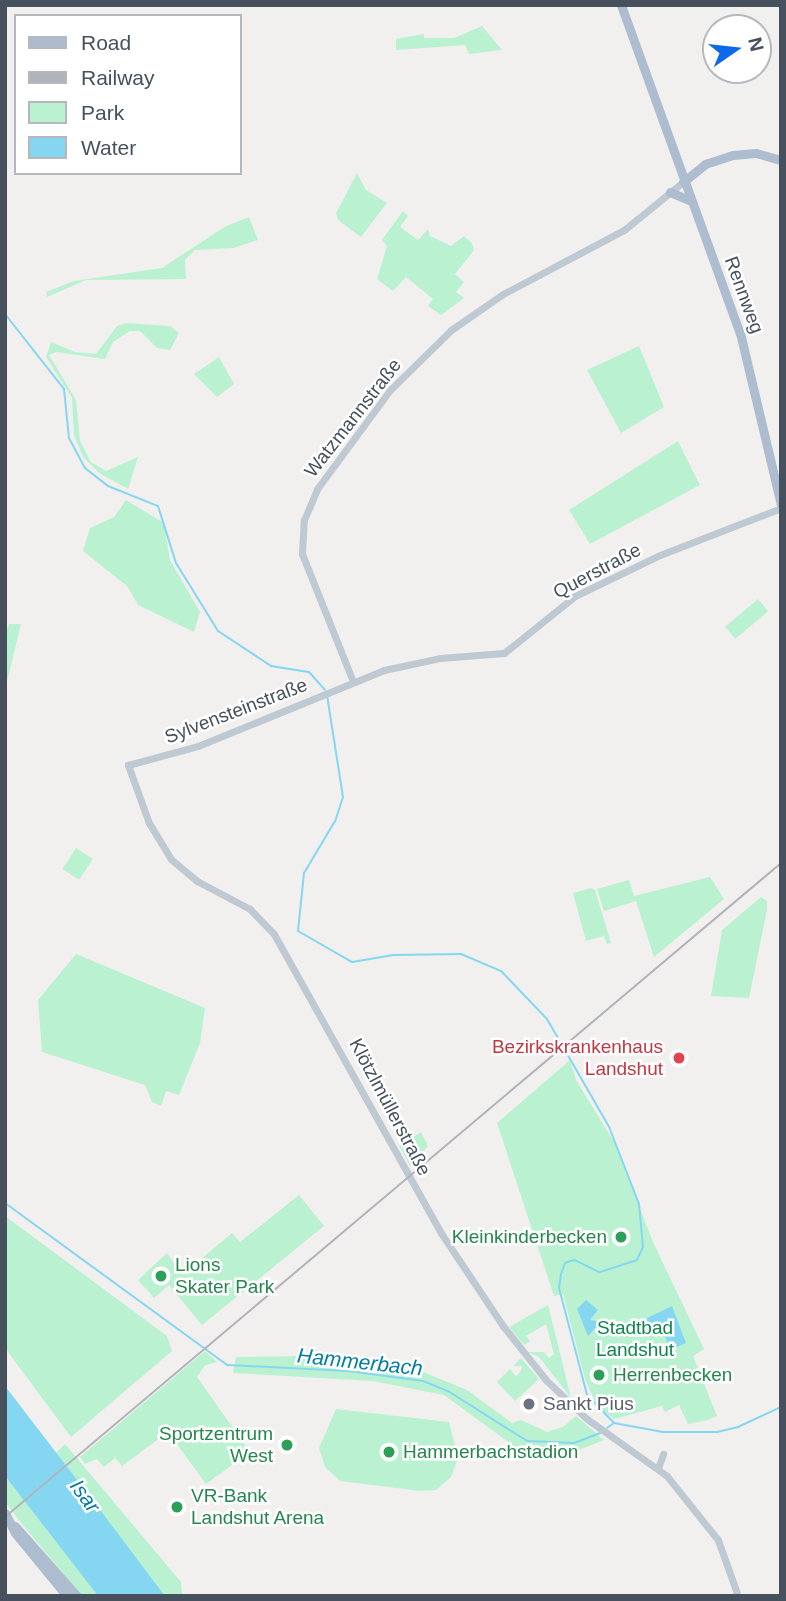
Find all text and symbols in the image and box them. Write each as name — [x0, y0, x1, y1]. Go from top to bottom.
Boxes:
legend — [14, 14, 242, 175]
north arrow — [702, 14, 772, 84]
text: Road — [81, 31, 131, 54]
text: N — [744, 35, 768, 53]
text: Railway — [81, 66, 155, 89]
text: Park — [81, 101, 124, 124]
text: Water — [81, 136, 136, 159]
street label: Rennweg — [720, 253, 768, 337]
street label: Watzmannstraße — [300, 354, 406, 482]
street label: Querstraße — [549, 538, 645, 604]
street label: Sylvensteinstraße — [161, 673, 311, 749]
street label: Klötzlmüllerstraße — [344, 1035, 436, 1179]
place label: Bezirkskrankenhaus Landshut — [492, 1036, 663, 1080]
marker: Bezirkskrankenhaus Landshut — [669, 1048, 689, 1068]
place label: Kleinkinderbecken — [452, 1226, 607, 1248]
marker: Kleinkinderbecken — [613, 1229, 629, 1245]
place label: Lions Skater Park — [175, 1254, 274, 1298]
marker: Lions Skater Park — [153, 1268, 169, 1284]
park label: Stadtbad Landshut — [596, 1317, 674, 1361]
water label: Hammerbach — [296, 1343, 424, 1381]
place label: Herrenbecken — [613, 1364, 732, 1386]
marker: Herrenbecken — [591, 1367, 607, 1383]
place label: Sankt Pius — [543, 1393, 634, 1415]
marker: Sankt Pius — [521, 1396, 537, 1412]
place label: Sportzentrum West — [159, 1423, 273, 1467]
marker: Sportzentrum West — [279, 1437, 295, 1453]
place label: Hammerbachstadion — [403, 1441, 578, 1463]
marker: Hammerbachstadion — [381, 1444, 397, 1460]
water label: Isar — [65, 1474, 105, 1518]
place label: VR-Bank Landshut Arena — [191, 1485, 325, 1529]
marker: VR-Bank Landshut Arena — [169, 1499, 185, 1515]

